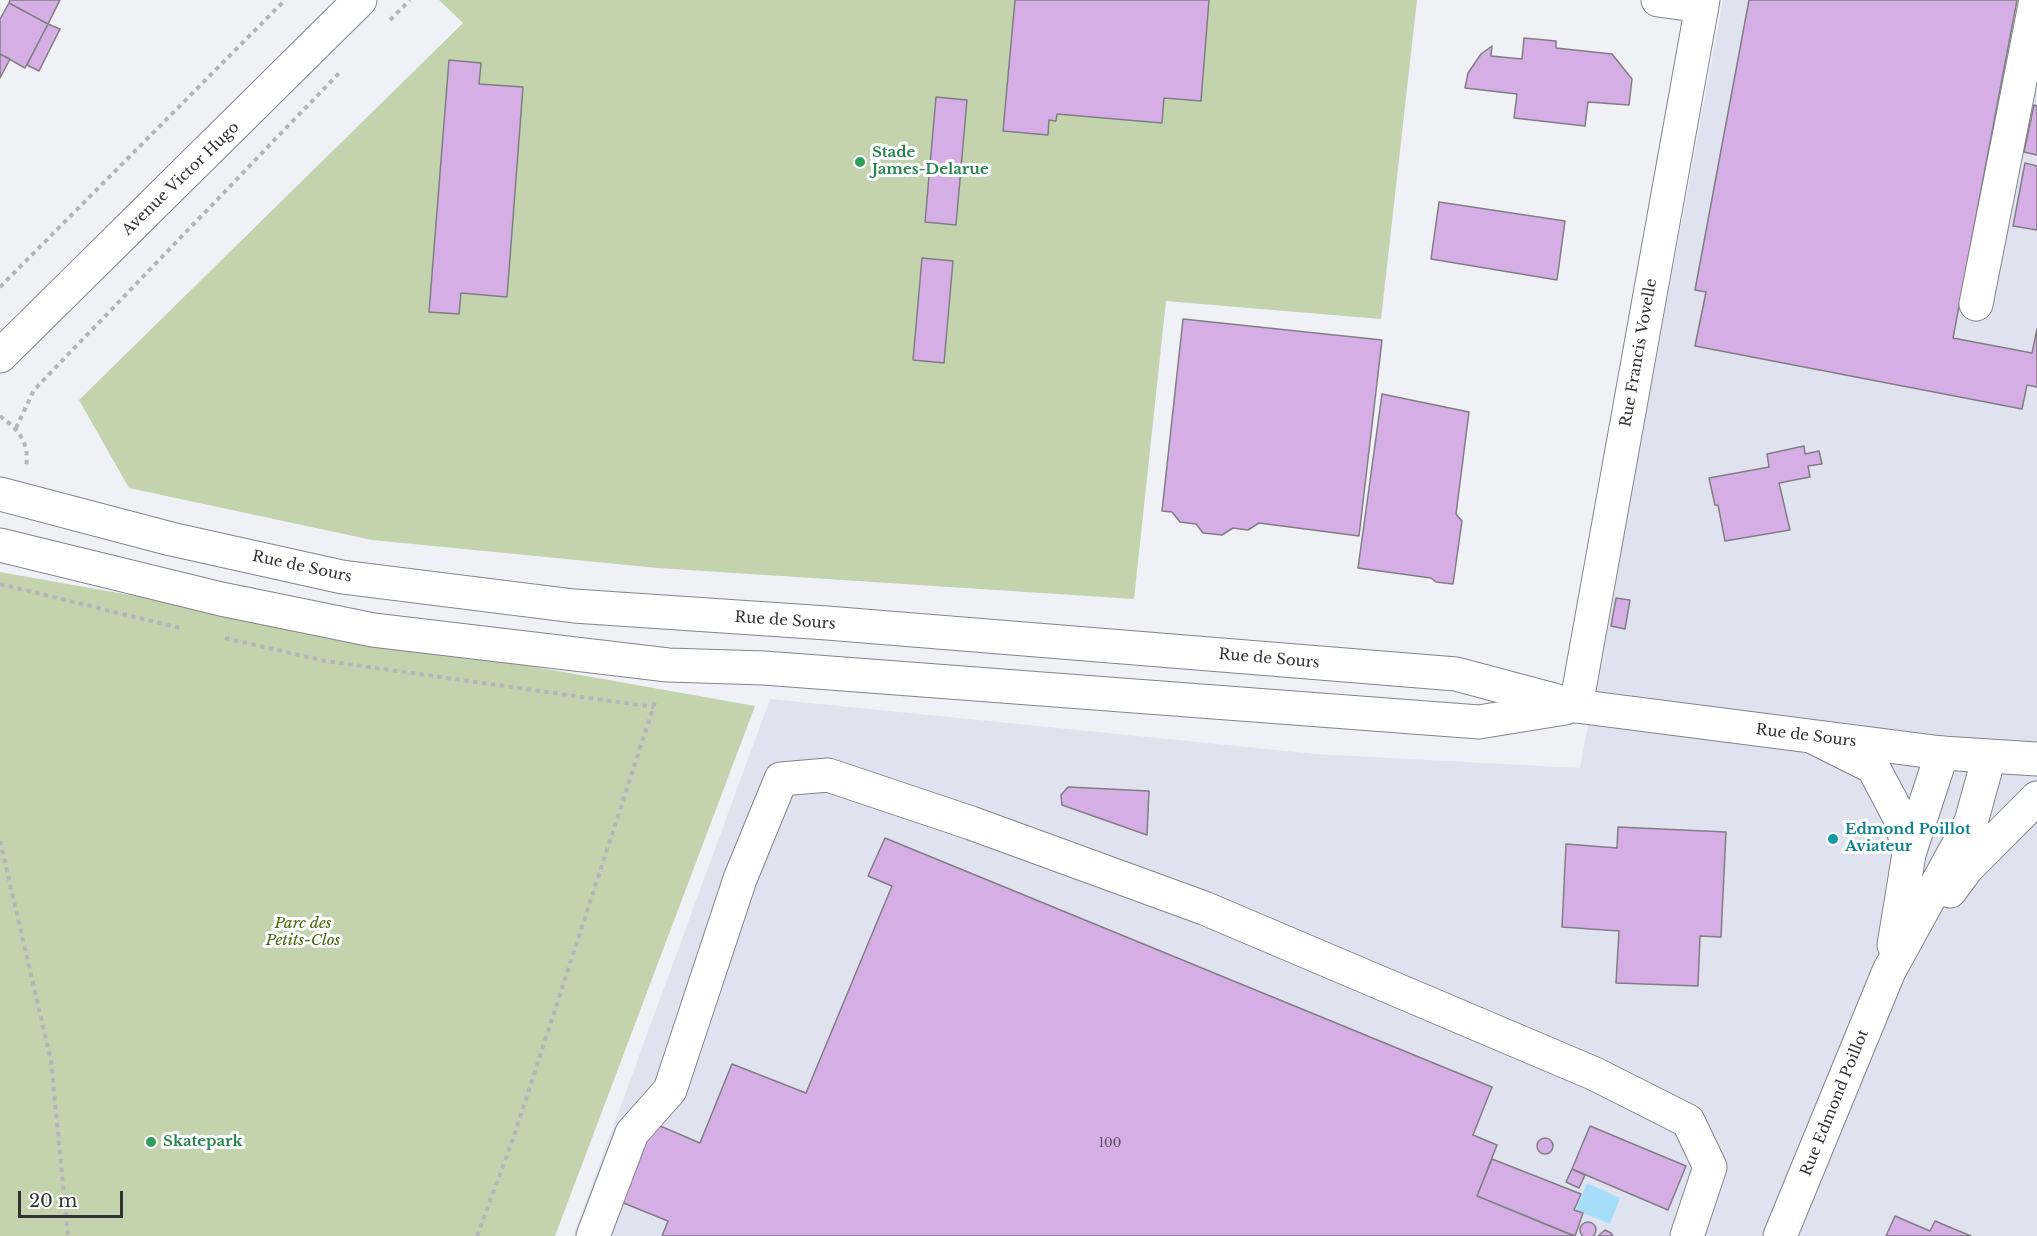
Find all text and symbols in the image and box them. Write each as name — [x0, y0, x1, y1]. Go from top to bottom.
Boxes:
street label: Avenue Victor Hugo — [119, 119, 243, 239]
place label: Stade James-Delarue — [872, 144, 989, 179]
marker: Stade James-Delarue — [853, 155, 867, 169]
street label: Rue Francis Vovelle — [1617, 277, 1661, 429]
street label: Rue de Sours — [251, 548, 353, 586]
street label: Rue de Sours — [734, 608, 836, 634]
street label: Rue de Sours — [1218, 646, 1320, 672]
street label: Rue de Sours — [1755, 721, 1857, 751]
place label: Edmond Poillot Aviateur — [1845, 821, 1971, 856]
marker: Edmond Poillot Aviateur — [1826, 832, 1840, 846]
park label: Parc des Petits-Clos — [266, 915, 340, 950]
street label: Rue Edmond Poillot — [1797, 1027, 1873, 1179]
place label: Skatepark — [163, 1133, 243, 1151]
marker: Skatepark — [144, 1135, 158, 1149]
house number: 100 — [1099, 1137, 1121, 1151]
scale bar — [21, 1179, 126, 1217]
text: 20 m — [29, 1190, 77, 1212]

